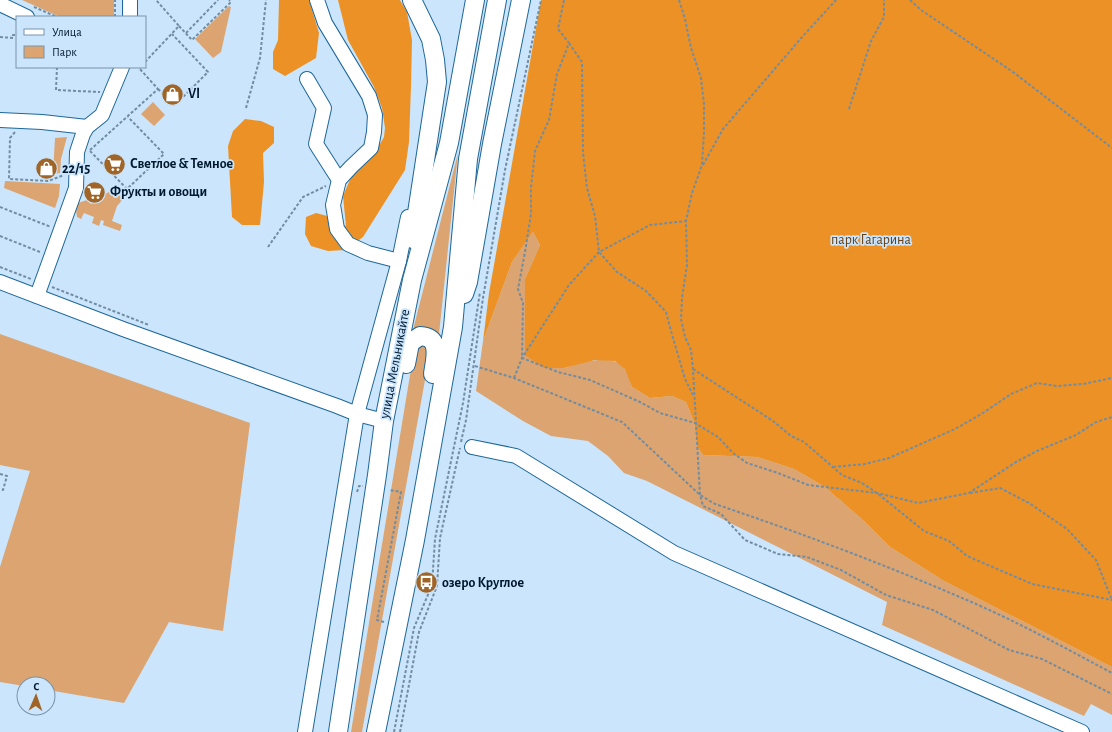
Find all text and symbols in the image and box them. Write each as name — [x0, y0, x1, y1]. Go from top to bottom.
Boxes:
legend — [16, 16, 146, 68]
text: Улица — [52, 26, 82, 38]
text: Парк — [52, 46, 77, 58]
shop icon: Vl — [160, 81, 186, 107]
place label: Vl — [188, 87, 200, 101]
supermarket icon: Светлое & Темное — [101, 151, 127, 177]
shop icon: 22/15 — [34, 156, 60, 182]
place label: Светлое & Темное — [130, 157, 234, 171]
place label: 22/15 — [62, 162, 90, 176]
supermarket icon: Фрукты и овощи — [81, 179, 107, 205]
place label: Фрукты и овощи — [110, 185, 207, 199]
park label: парк Гагарина — [831, 233, 912, 247]
street label: улица Мельникайте — [377, 308, 412, 421]
bus stop icon: озеро Круглое — [413, 570, 439, 596]
place label: озеро Круглое — [442, 576, 524, 590]
north arrow — [16, 676, 56, 716]
text: С — [33, 681, 40, 692]

